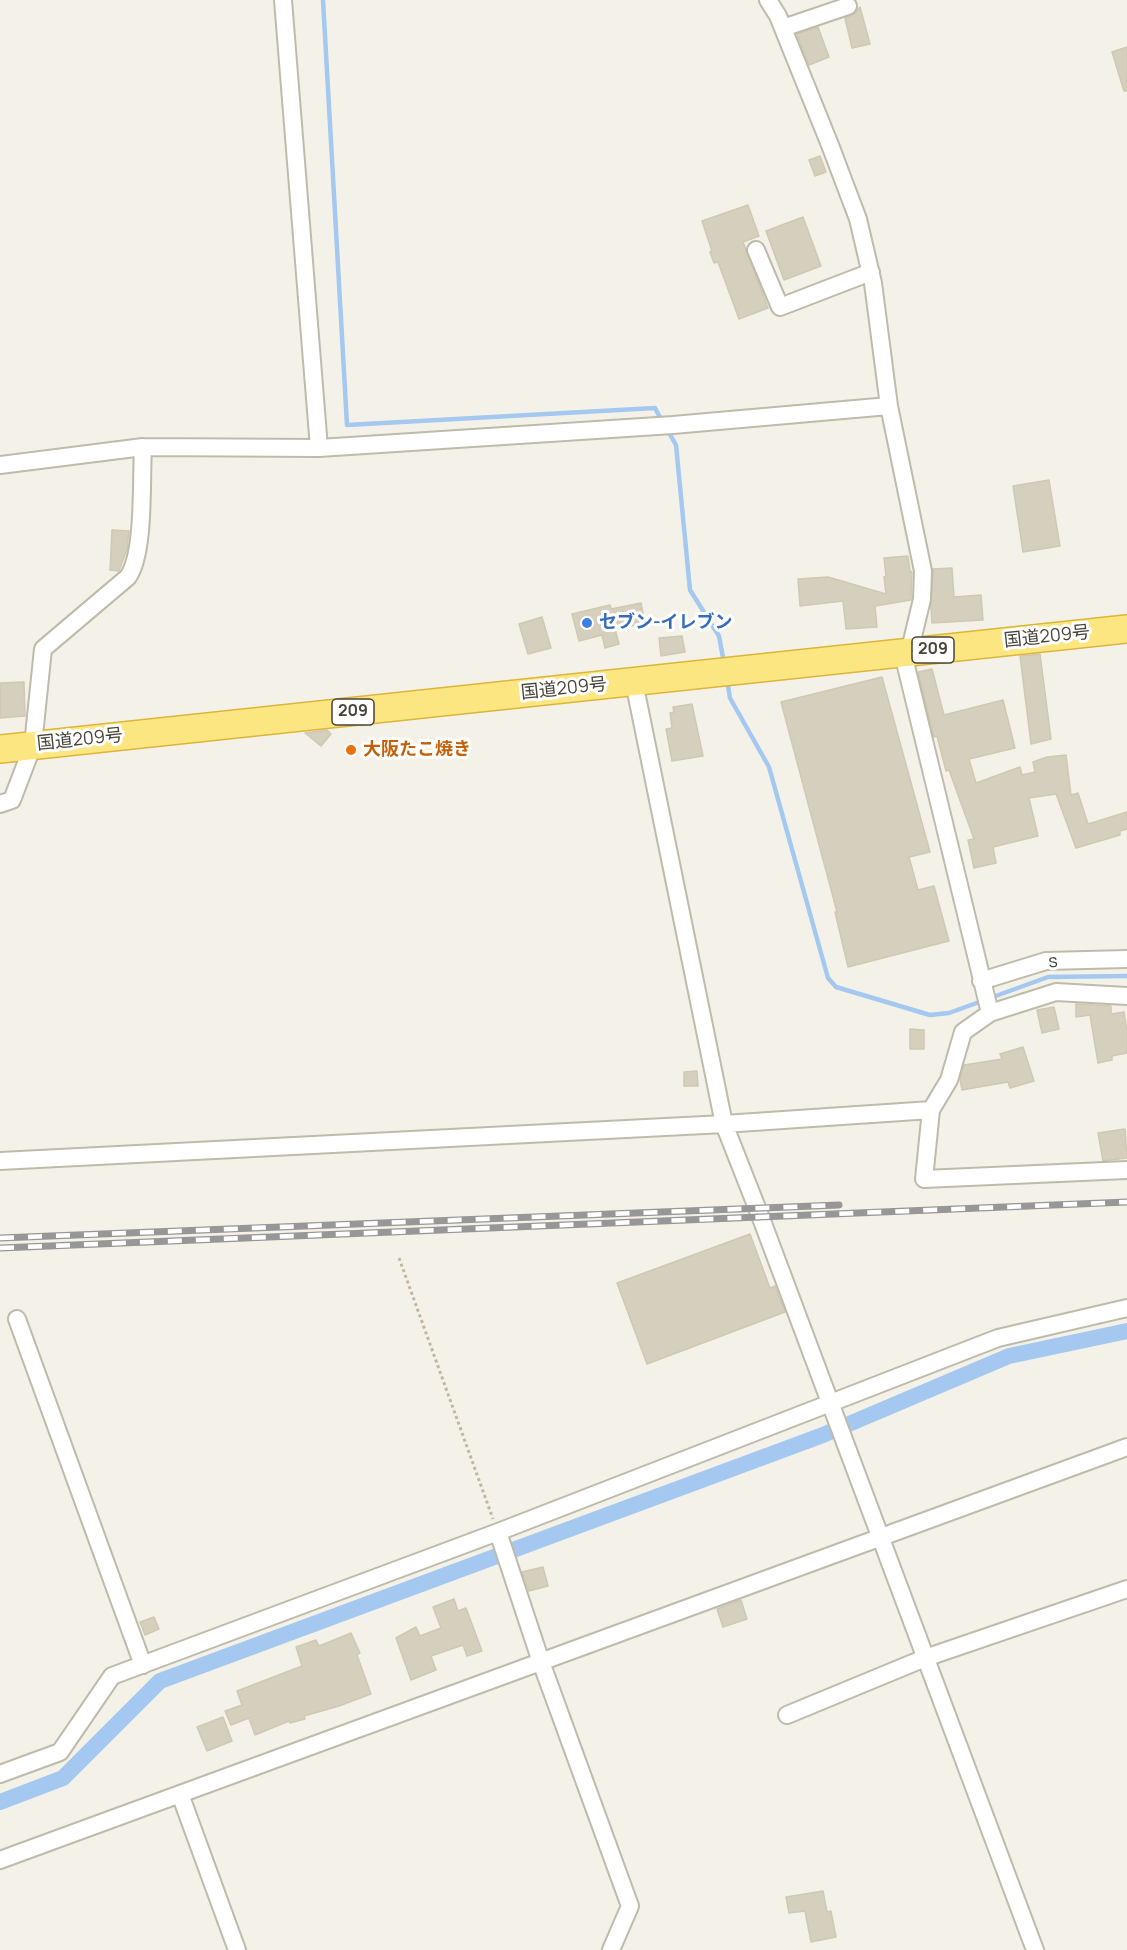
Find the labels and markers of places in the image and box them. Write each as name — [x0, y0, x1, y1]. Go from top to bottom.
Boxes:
place label: セブン-イレブン — [599, 612, 733, 634]
marker: セブン-イレブン — [580, 616, 594, 630]
place label: 大阪たこ焼き — [363, 739, 471, 761]
marker: 大阪たこ焼き — [344, 743, 358, 757]

